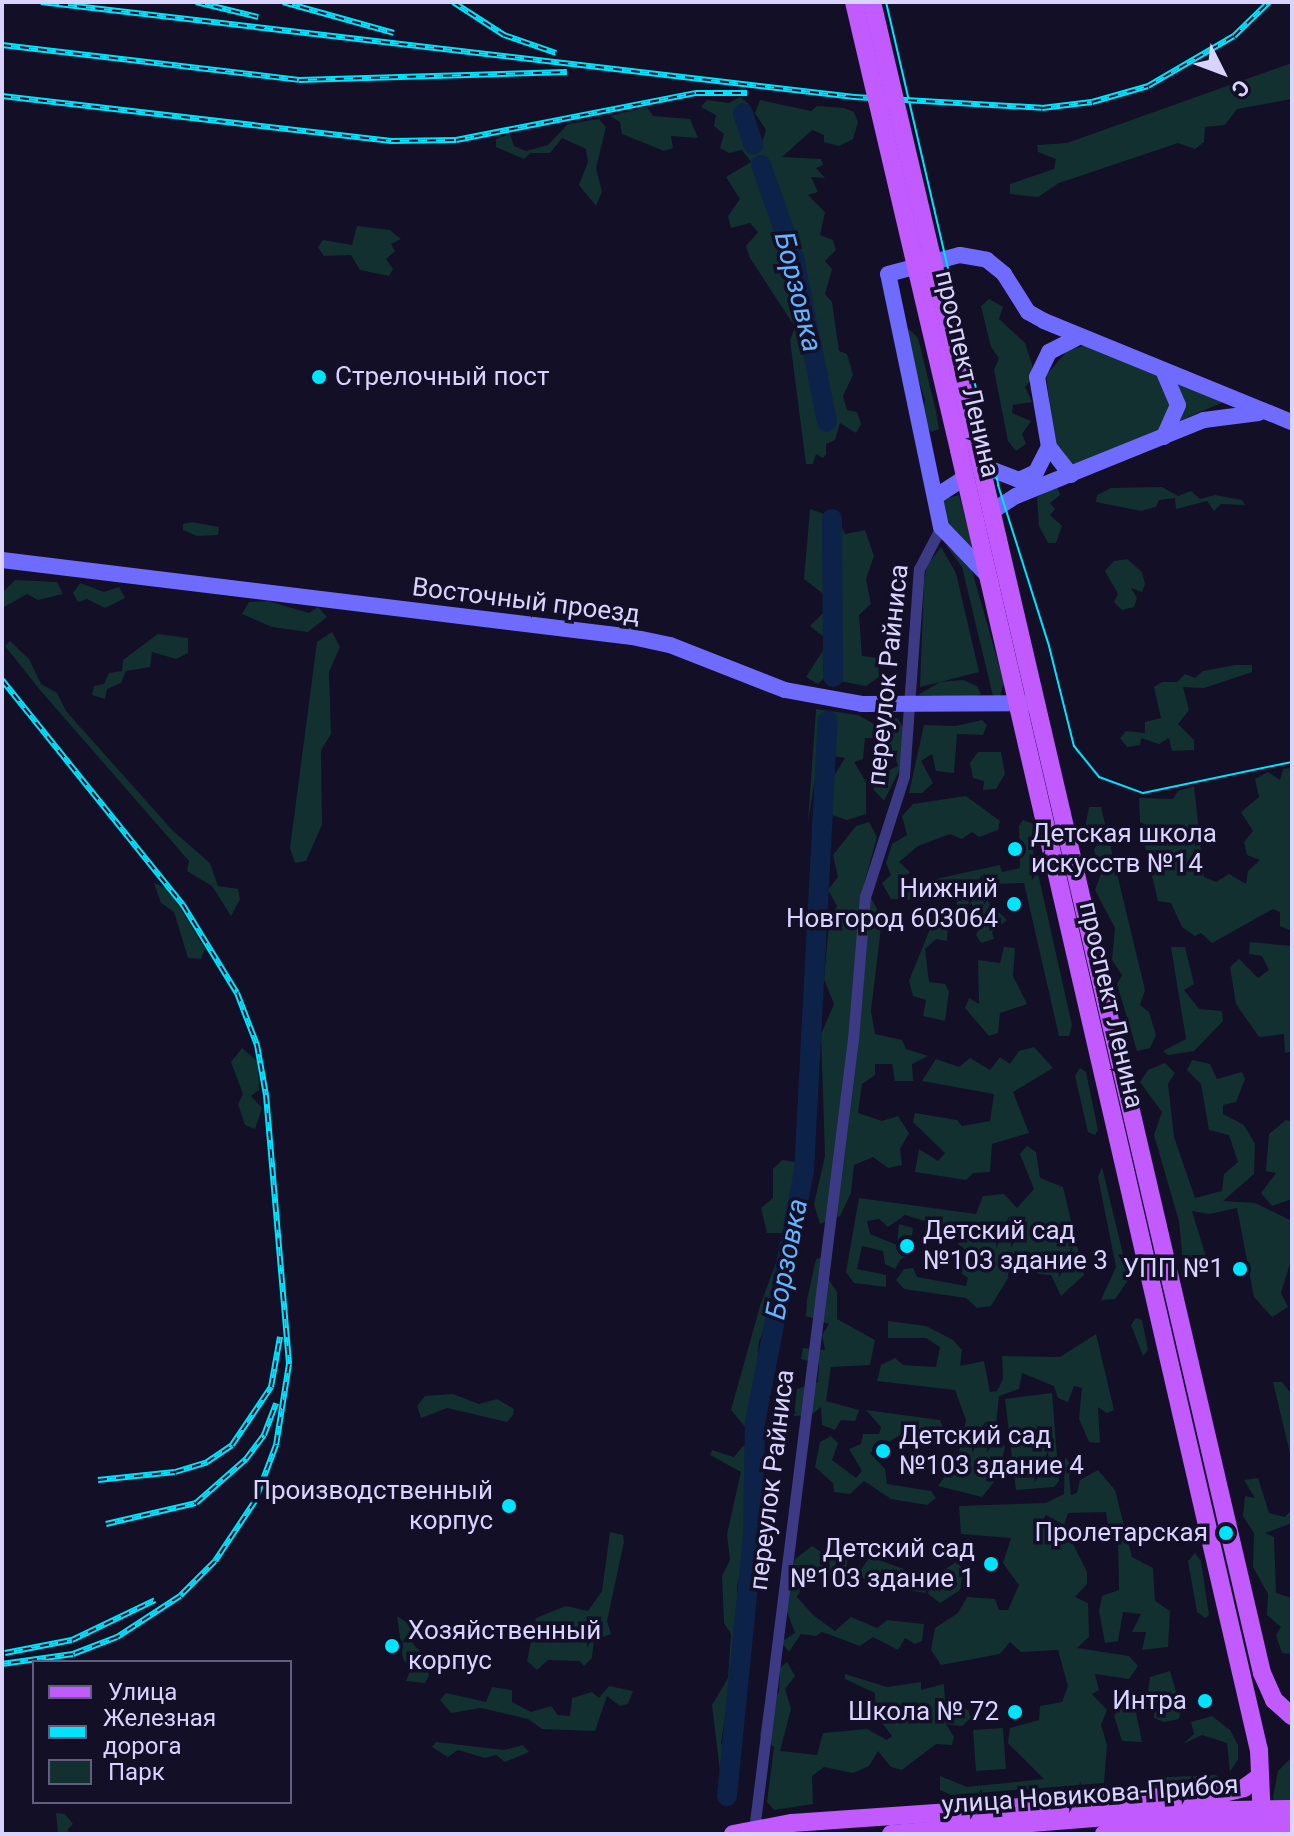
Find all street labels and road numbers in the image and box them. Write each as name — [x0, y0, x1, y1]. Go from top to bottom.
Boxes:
street label: проспект Ленина — [928, 268, 1006, 480]
street label: переулок Райниса — [861, 563, 915, 787]
street label: Восточный проезд — [410, 572, 642, 630]
street label: проспект Ленина — [1072, 899, 1150, 1111]
street label: переулок Райниса — [743, 1368, 801, 1592]
street label: улица Новикова-Прибоя — [941, 1769, 1239, 1821]

